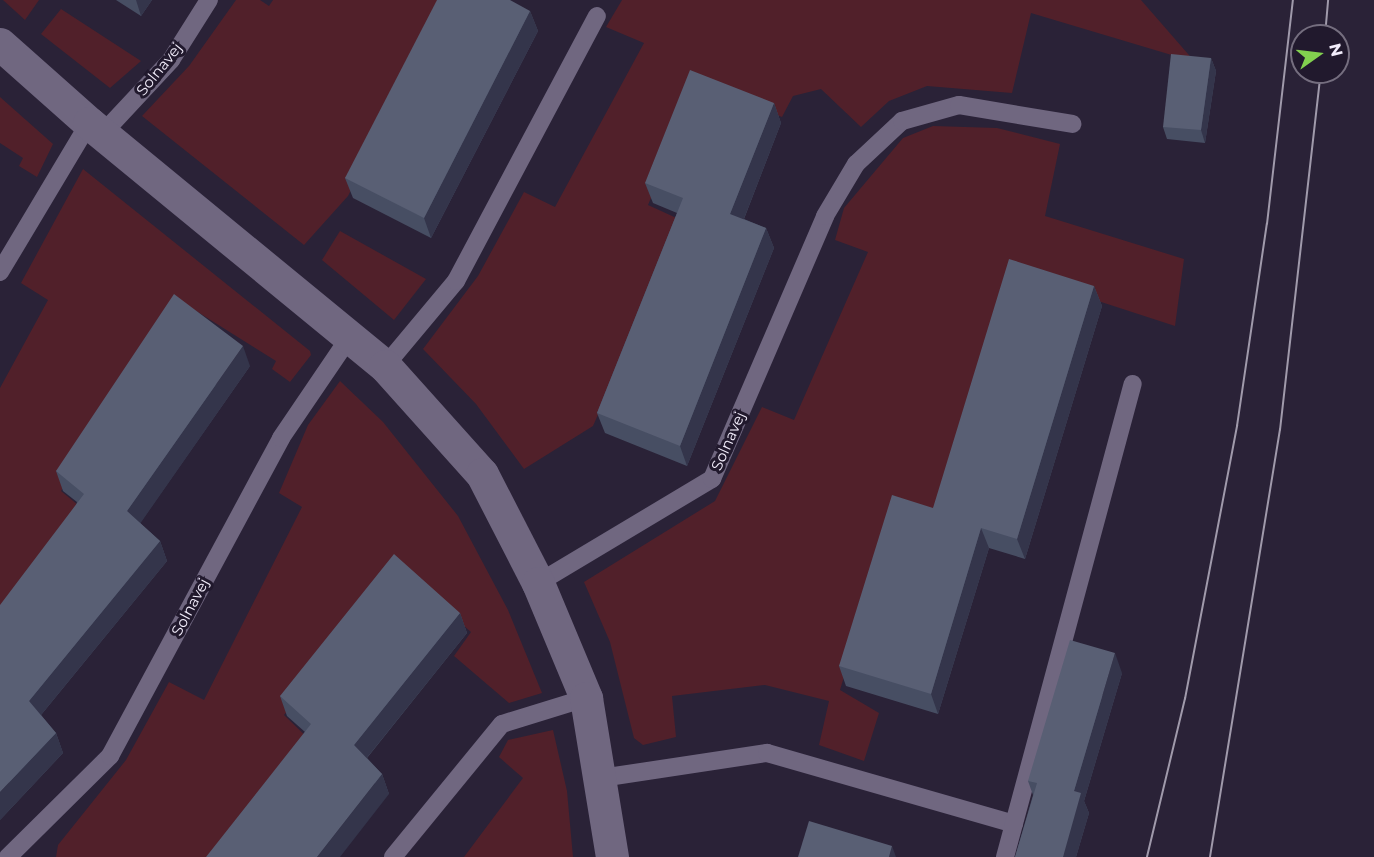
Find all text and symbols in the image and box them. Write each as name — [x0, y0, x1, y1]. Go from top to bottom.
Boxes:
north arrow — [1290, 24, 1350, 84]
street label: Solnavej — [132, 39, 186, 99]
text: N — [1325, 41, 1347, 59]
street label: Solnavej — [707, 409, 749, 473]
street label: Solnavej — [167, 575, 213, 639]

